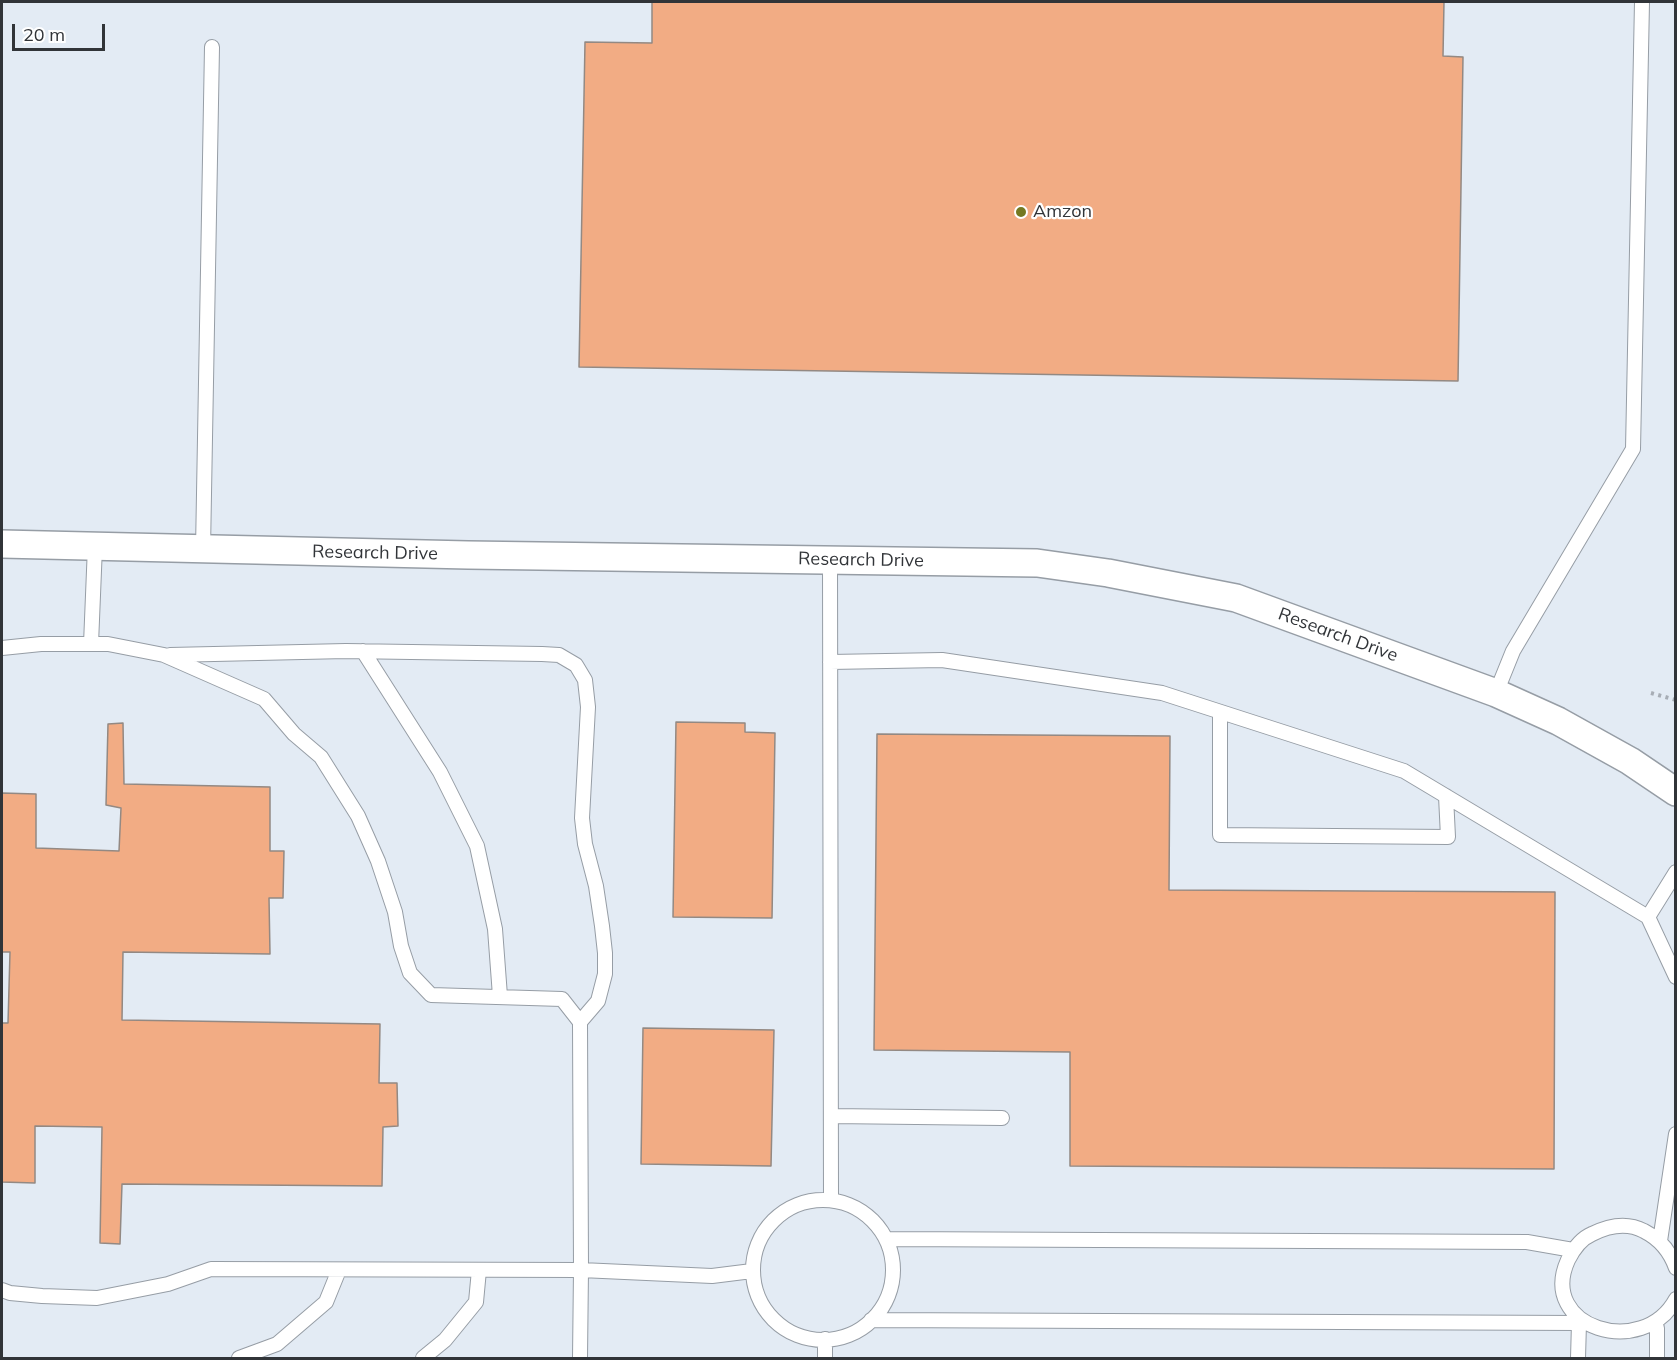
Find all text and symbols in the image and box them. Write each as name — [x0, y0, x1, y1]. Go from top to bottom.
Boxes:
scale bar — [15, 12, 108, 50]
text: 20 m — [23, 23, 65, 46]
place label: Amzon — [1033, 201, 1092, 223]
marker: Amzon — [1014, 205, 1028, 219]
street label: Research Drive — [312, 541, 438, 565]
street label: Research Drive — [798, 548, 924, 572]
street label: Research Drive — [1275, 603, 1401, 667]

